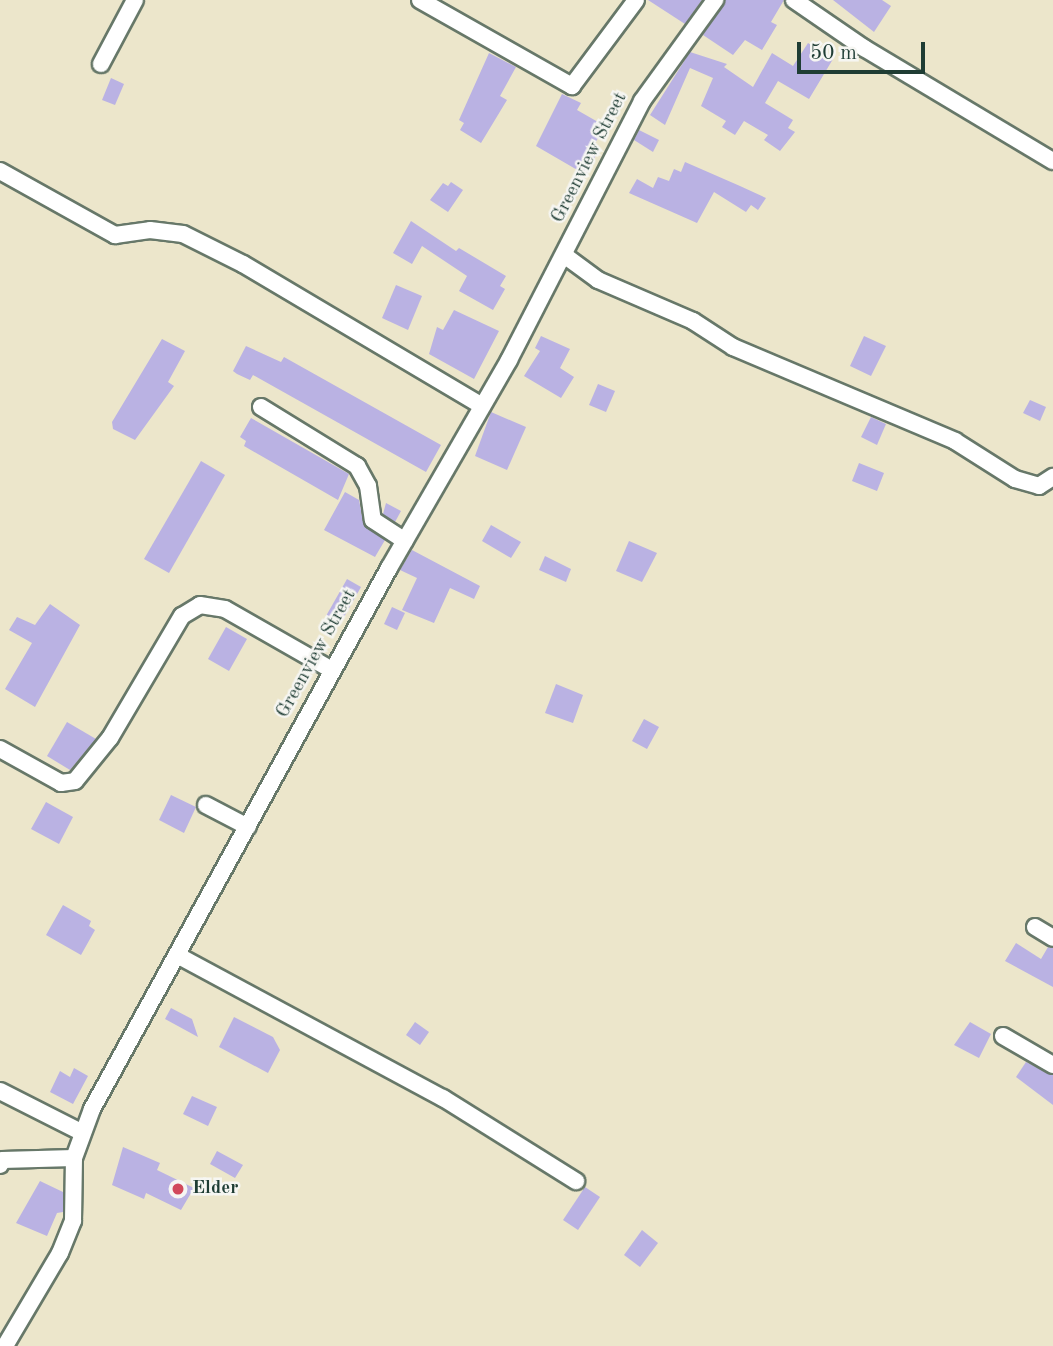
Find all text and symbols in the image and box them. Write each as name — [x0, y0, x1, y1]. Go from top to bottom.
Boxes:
scale bar — [801, 28, 929, 72]
text: 50 m — [810, 43, 857, 64]
street label: Greenview Street — [547, 89, 633, 227]
street label: Greenview Street — [272, 586, 362, 722]
place label: Elder — [192, 1178, 238, 1200]
marker: Elder — [170, 1181, 186, 1197]

